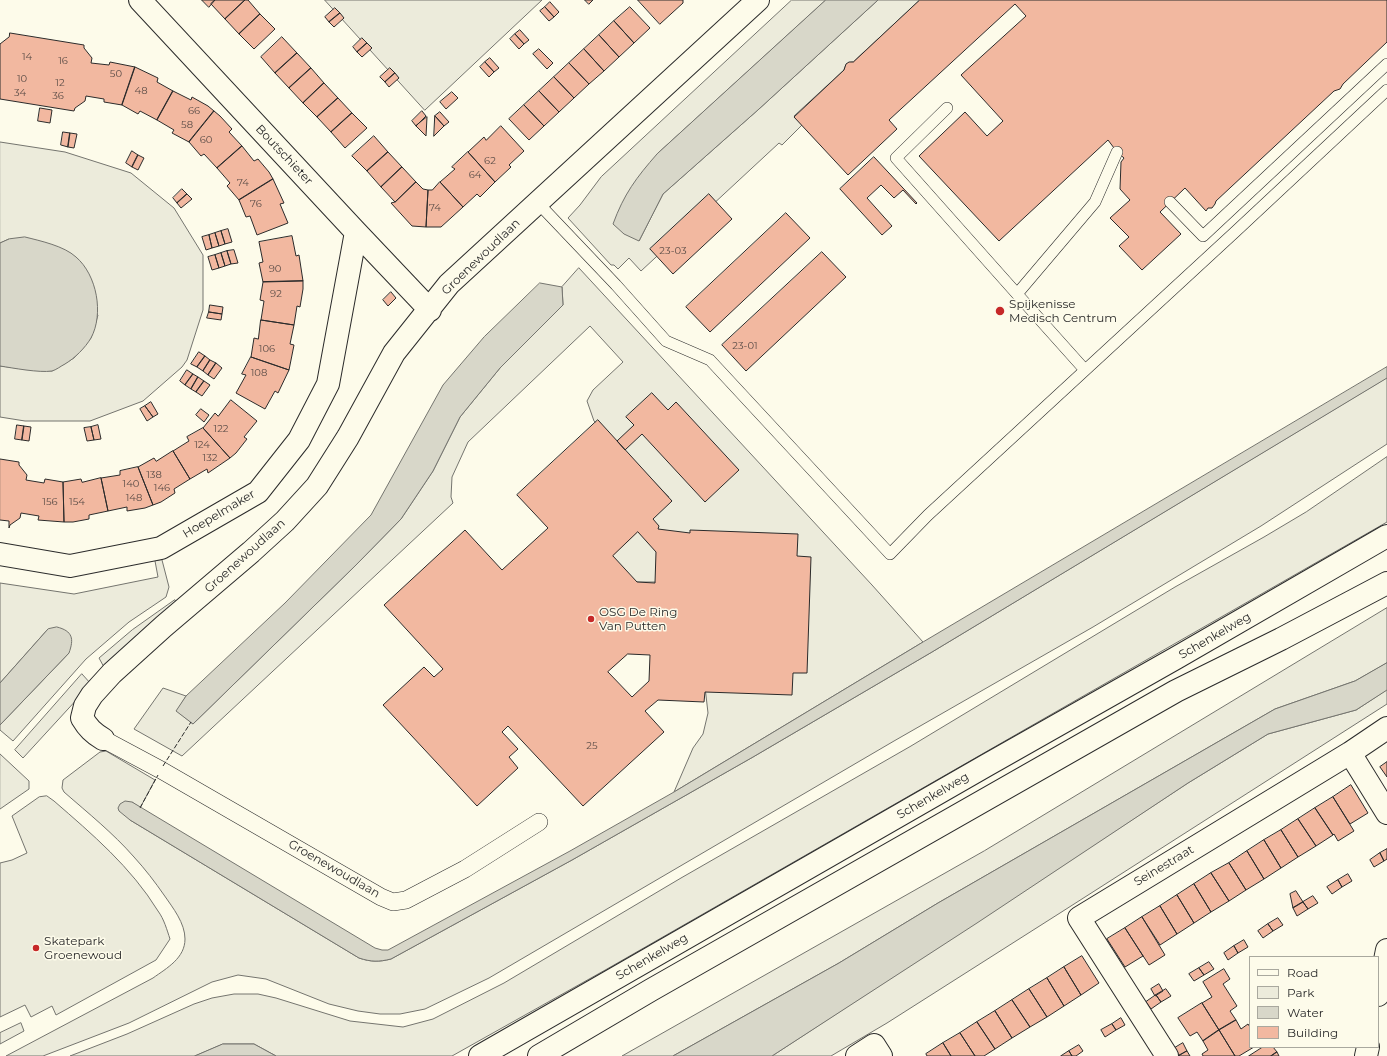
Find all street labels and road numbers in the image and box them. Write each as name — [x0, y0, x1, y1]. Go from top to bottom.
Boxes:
street label: Boutschieter — [252, 122, 316, 188]
street label: Groenewoudlaan — [439, 216, 523, 298]
street label: Hoepelmaker — [180, 487, 258, 541]
street label: Groenewoudlaan — [202, 516, 288, 596]
street label: Schenkelweg — [1176, 610, 1254, 662]
street label: Schenkelweg — [894, 770, 972, 822]
street label: Groenewoudlaan — [286, 837, 382, 901]
street label: Seinestraat — [1131, 842, 1197, 890]
street label: Schenkelweg — [613, 931, 691, 983]

